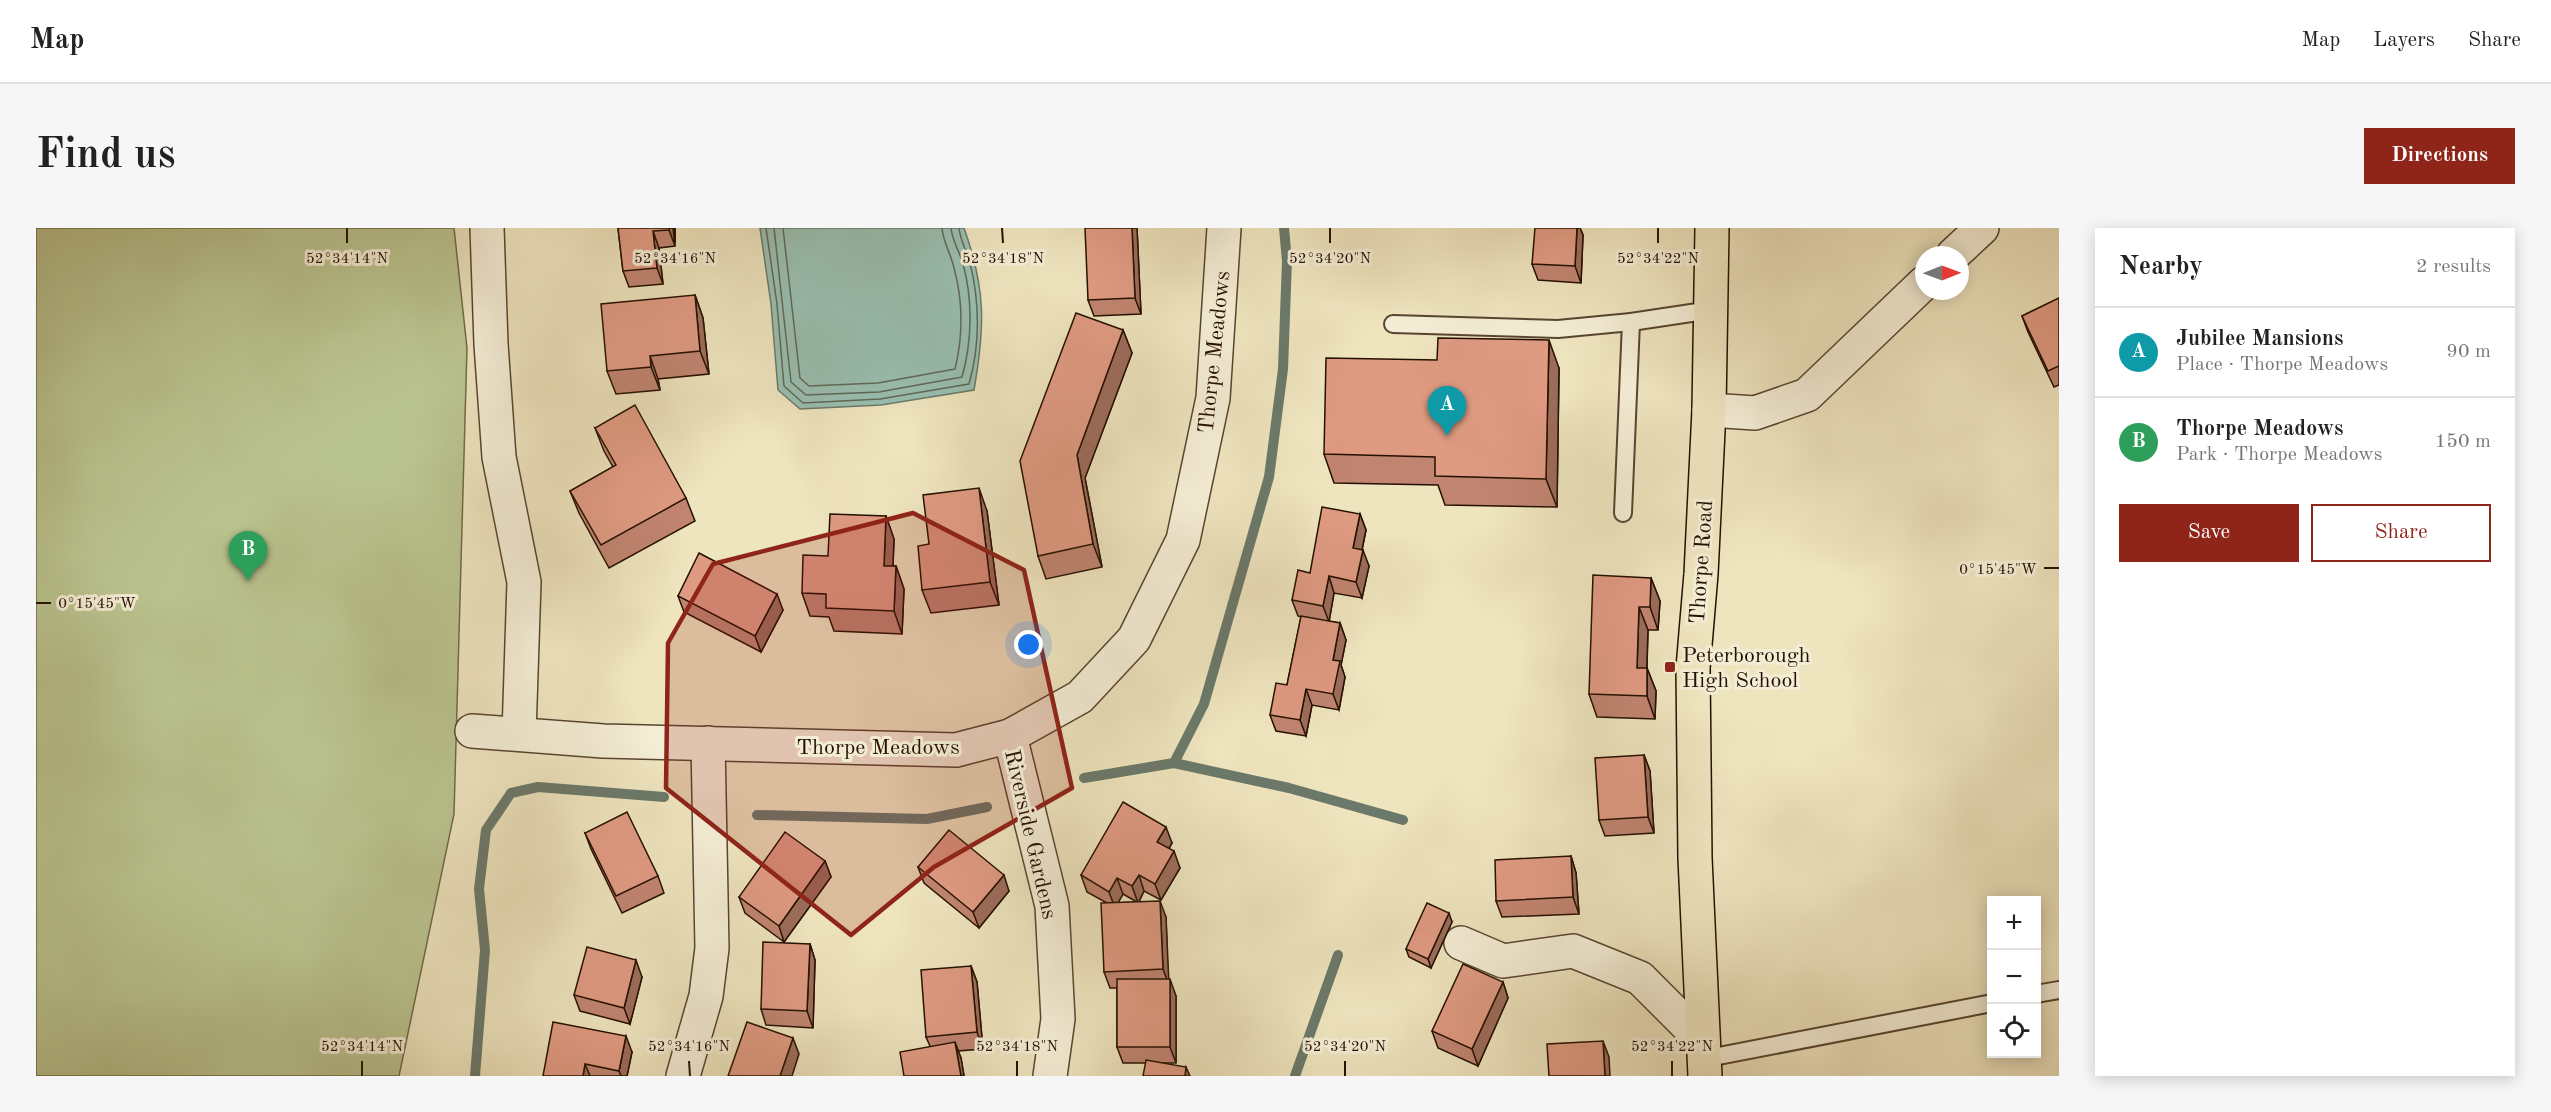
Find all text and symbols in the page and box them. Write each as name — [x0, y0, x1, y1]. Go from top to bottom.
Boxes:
text: Map — [30, 27, 84, 55]
text: Map — [2301, 30, 2340, 51]
text: Layers — [2373, 30, 2435, 51]
text: Share — [2468, 30, 2521, 51]
button: Directions — [2364, 128, 2515, 184]
text: Find us — [36, 135, 175, 177]
north arrow — [1915, 246, 1969, 300]
text: 52°34'14"N — [306, 252, 388, 267]
text: 52°34'16"N — [634, 252, 716, 267]
text: 52°34'18"N — [962, 252, 1044, 267]
text: 52°34'20"N — [1289, 252, 1371, 267]
text: 52°34'22"N — [1617, 252, 1699, 267]
text: Nearby — [2119, 254, 2203, 280]
text: 2 results — [2416, 257, 2491, 277]
street label: Thorpe Meadows — [1196, 270, 1234, 435]
text: Jubilee Mansions — [2176, 328, 2344, 350]
text: A — [2131, 342, 2146, 362]
text: 90 m — [2446, 342, 2491, 362]
text: Place · Thorpe Meadows — [2176, 355, 2388, 375]
pin: A — [1428, 386, 1466, 436]
text: Thorpe Meadows — [2176, 418, 2343, 440]
text: B — [2131, 432, 2146, 452]
text: 150 m — [2435, 432, 2491, 452]
text: Park · Thorpe Meadows — [2176, 445, 2383, 465]
street label: Thorpe Road — [1687, 499, 1717, 625]
button: Save — [2119, 504, 2299, 562]
button: Share — [2311, 504, 2491, 562]
pin: B — [228, 532, 268, 581]
text: 0°15'45"W — [1959, 563, 2037, 578]
text: 0°15'45"W — [58, 597, 136, 612]
your location — [1014, 630, 1043, 659]
place label: Peterborough High School — [1682, 645, 1811, 692]
marker: Peterborough High School — [1663, 660, 1677, 674]
street label: Thorpe Meadows — [796, 737, 960, 759]
street label: Riverside Gardens — [1000, 747, 1060, 921]
map controls — [1987, 896, 2041, 1058]
button: + — [1987, 896, 2041, 950]
button: − — [1987, 950, 2041, 1004]
button: locate — [1987, 1004, 2041, 1058]
text: 52°34'14"N — [321, 1040, 403, 1055]
text: 52°34'16"N — [648, 1040, 730, 1055]
text: 52°34'18"N — [976, 1040, 1058, 1055]
text: 52°34'20"N — [1304, 1040, 1386, 1055]
text: 52°34'22"N — [1631, 1040, 1713, 1055]

